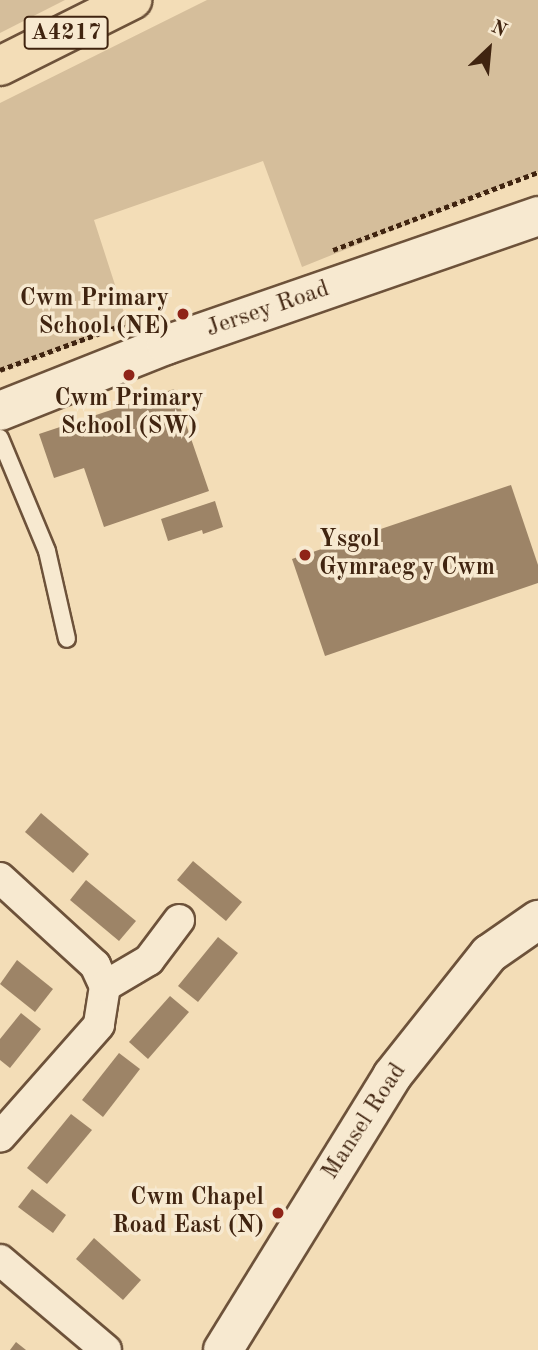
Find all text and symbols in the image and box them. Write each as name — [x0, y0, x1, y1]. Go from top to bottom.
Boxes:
road number: A4217 — [22, 14, 110, 52]
north arrow — [454, 14, 524, 84]
text: N — [488, 18, 509, 41]
street label: Jersey Road — [203, 276, 333, 344]
place label: Cwm Primary School (NE) — [20, 286, 169, 342]
marker: Cwm Primary School (NE) — [175, 306, 191, 322]
marker: Cwm Primary School (SW) — [121, 367, 137, 383]
place label: Cwm Primary School (SW) — [54, 386, 204, 442]
place label: Ysgol Gymraeg y Cwm — [319, 527, 495, 583]
marker: Ysgol Gymraeg y Cwm — [297, 547, 313, 563]
street label: Mansel Road — [317, 1058, 413, 1186]
place label: Cwm Chapel Road East (N) — [112, 1185, 264, 1241]
marker: Cwm Chapel Road East (N) — [270, 1205, 286, 1221]

